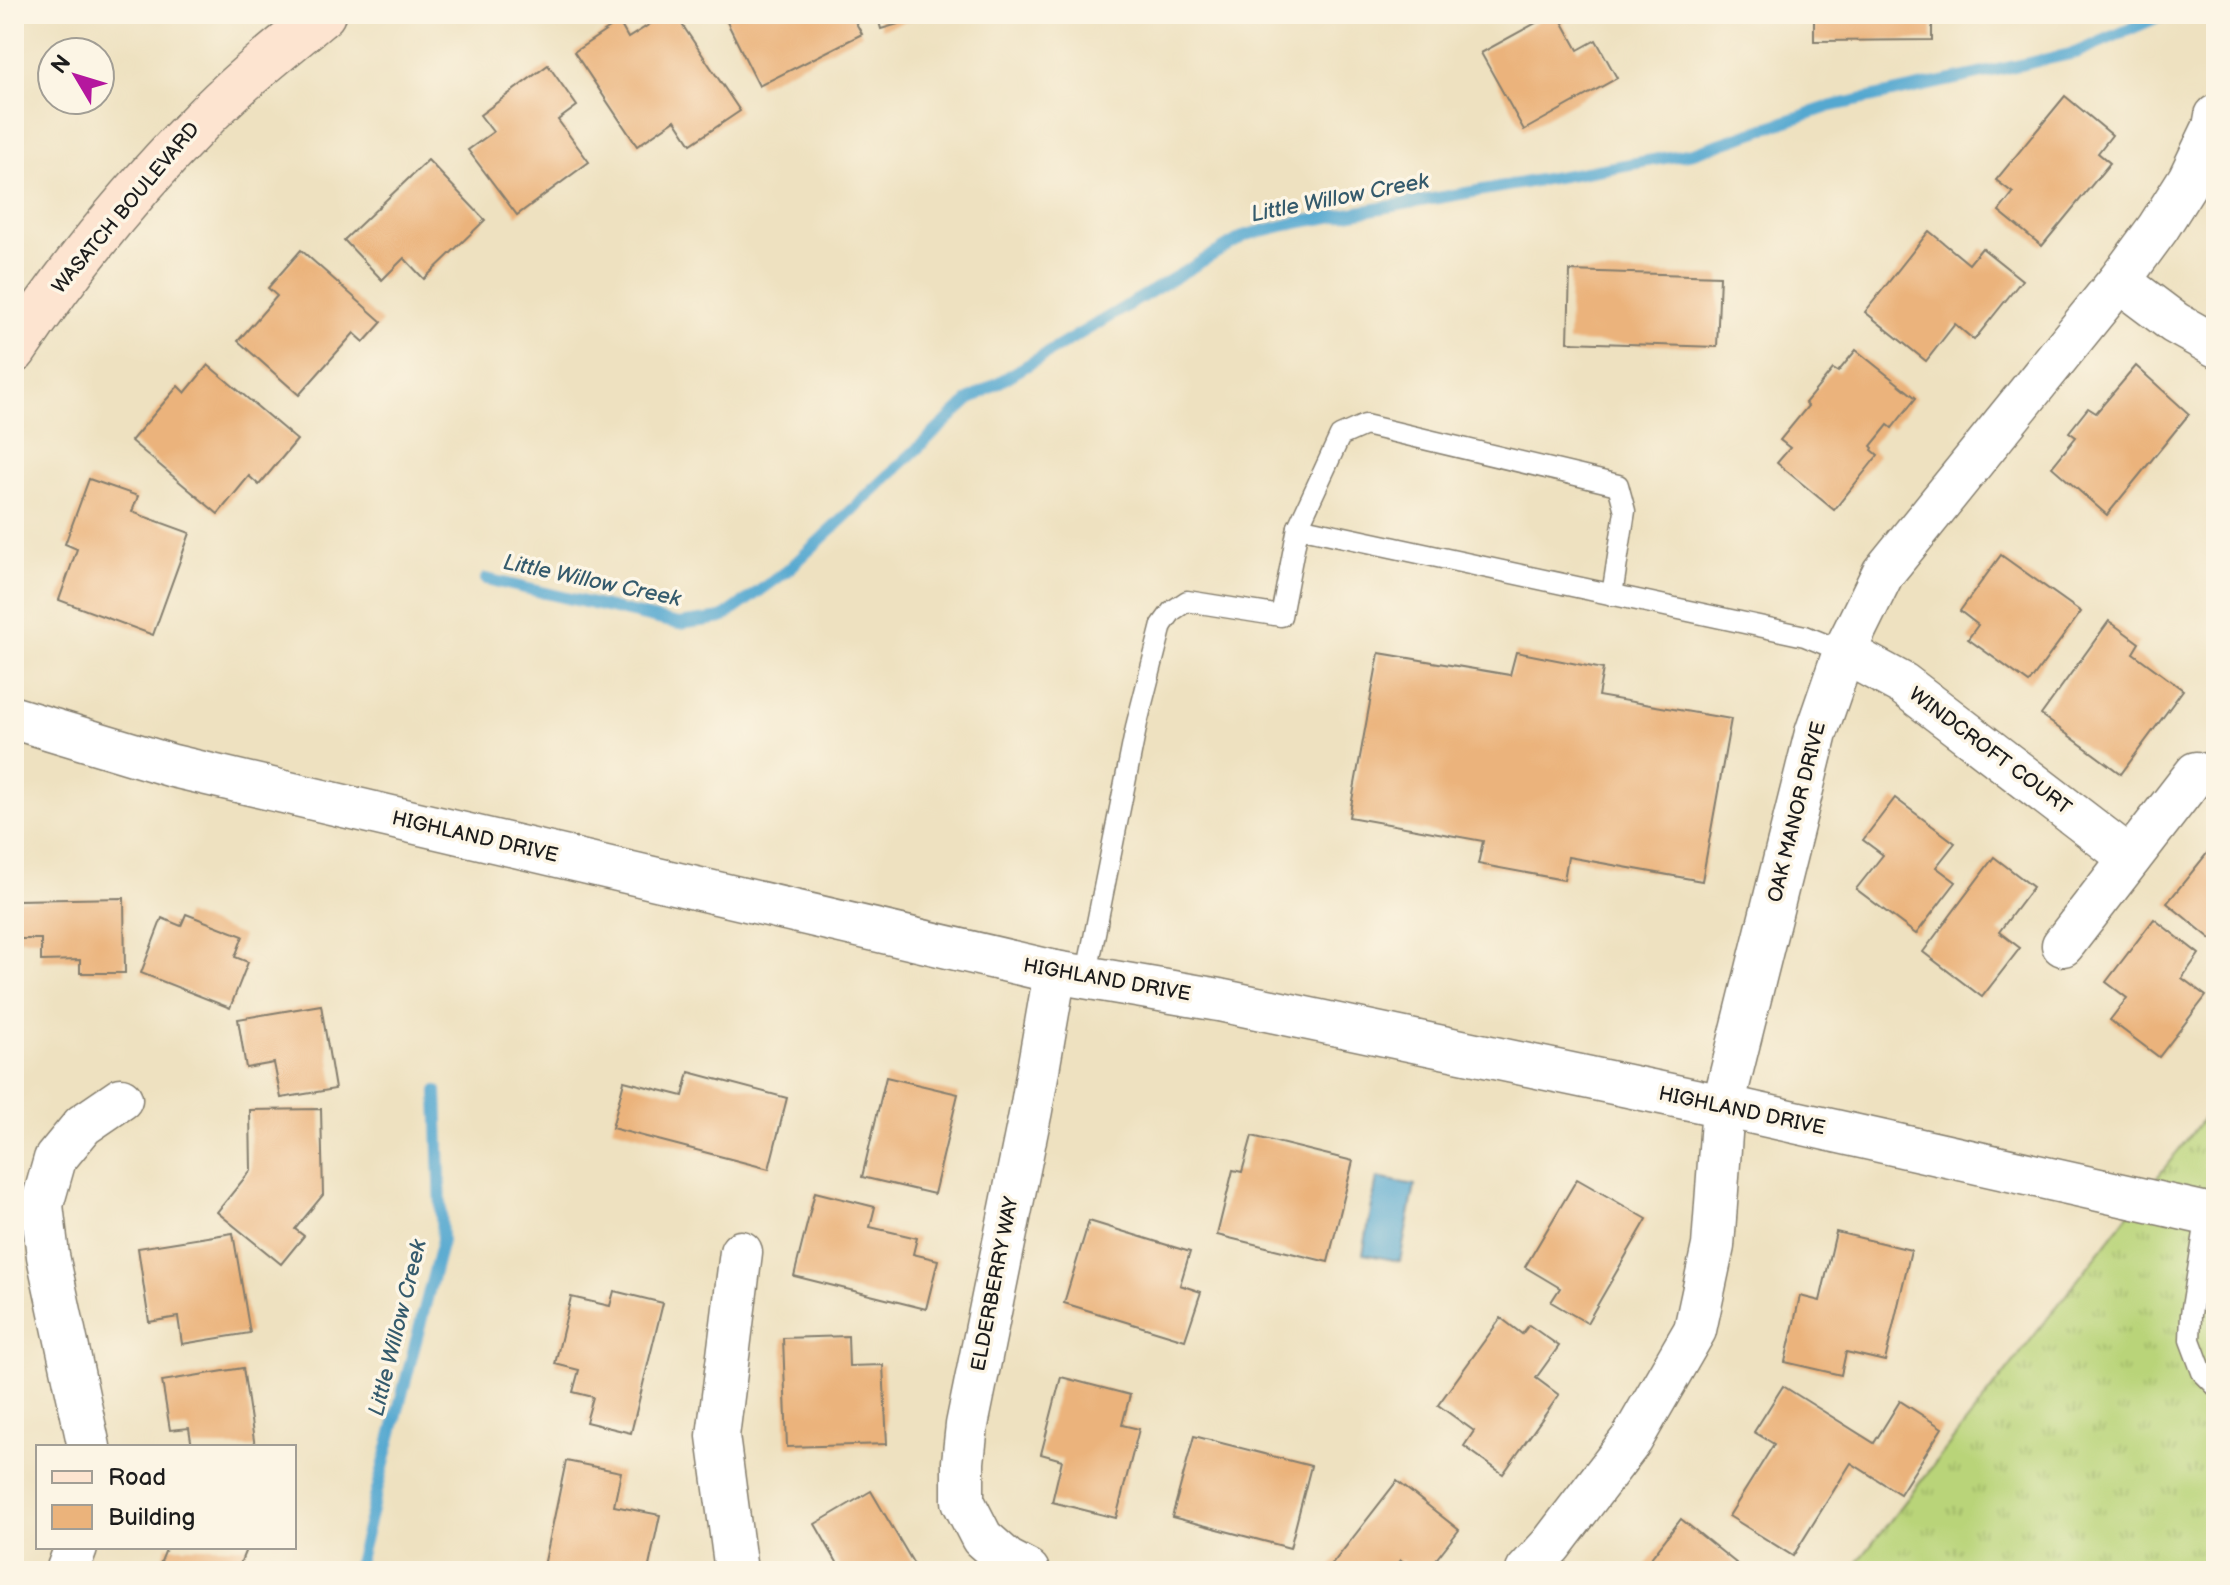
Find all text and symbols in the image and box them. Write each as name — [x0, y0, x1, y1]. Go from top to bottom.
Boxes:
north arrow — [36, 36, 116, 116]
text: N — [46, 50, 77, 79]
street label: WASATCH BOULEVARD — [47, 117, 205, 299]
water label: Little Willow Creek — [1249, 167, 1432, 228]
water label: Little Willow Creek — [501, 549, 684, 613]
street label: WINDCROFT COURT — [1904, 682, 2076, 820]
street label: OAK MANOR DRIVE — [1763, 719, 1831, 905]
street label: HIGHLAND DRIVE — [390, 806, 560, 868]
street label: HIGHLAND DRIVE — [1021, 953, 1193, 1007]
street label: HIGHLAND DRIVE — [1656, 1082, 1828, 1140]
street label: ELDERBERRY WAY — [966, 1195, 1024, 1373]
water label: Little Willow Creek — [363, 1236, 433, 1419]
legend — [36, 1445, 296, 1549]
text: Road — [108, 1463, 166, 1492]
text: Building — [108, 1503, 195, 1532]

